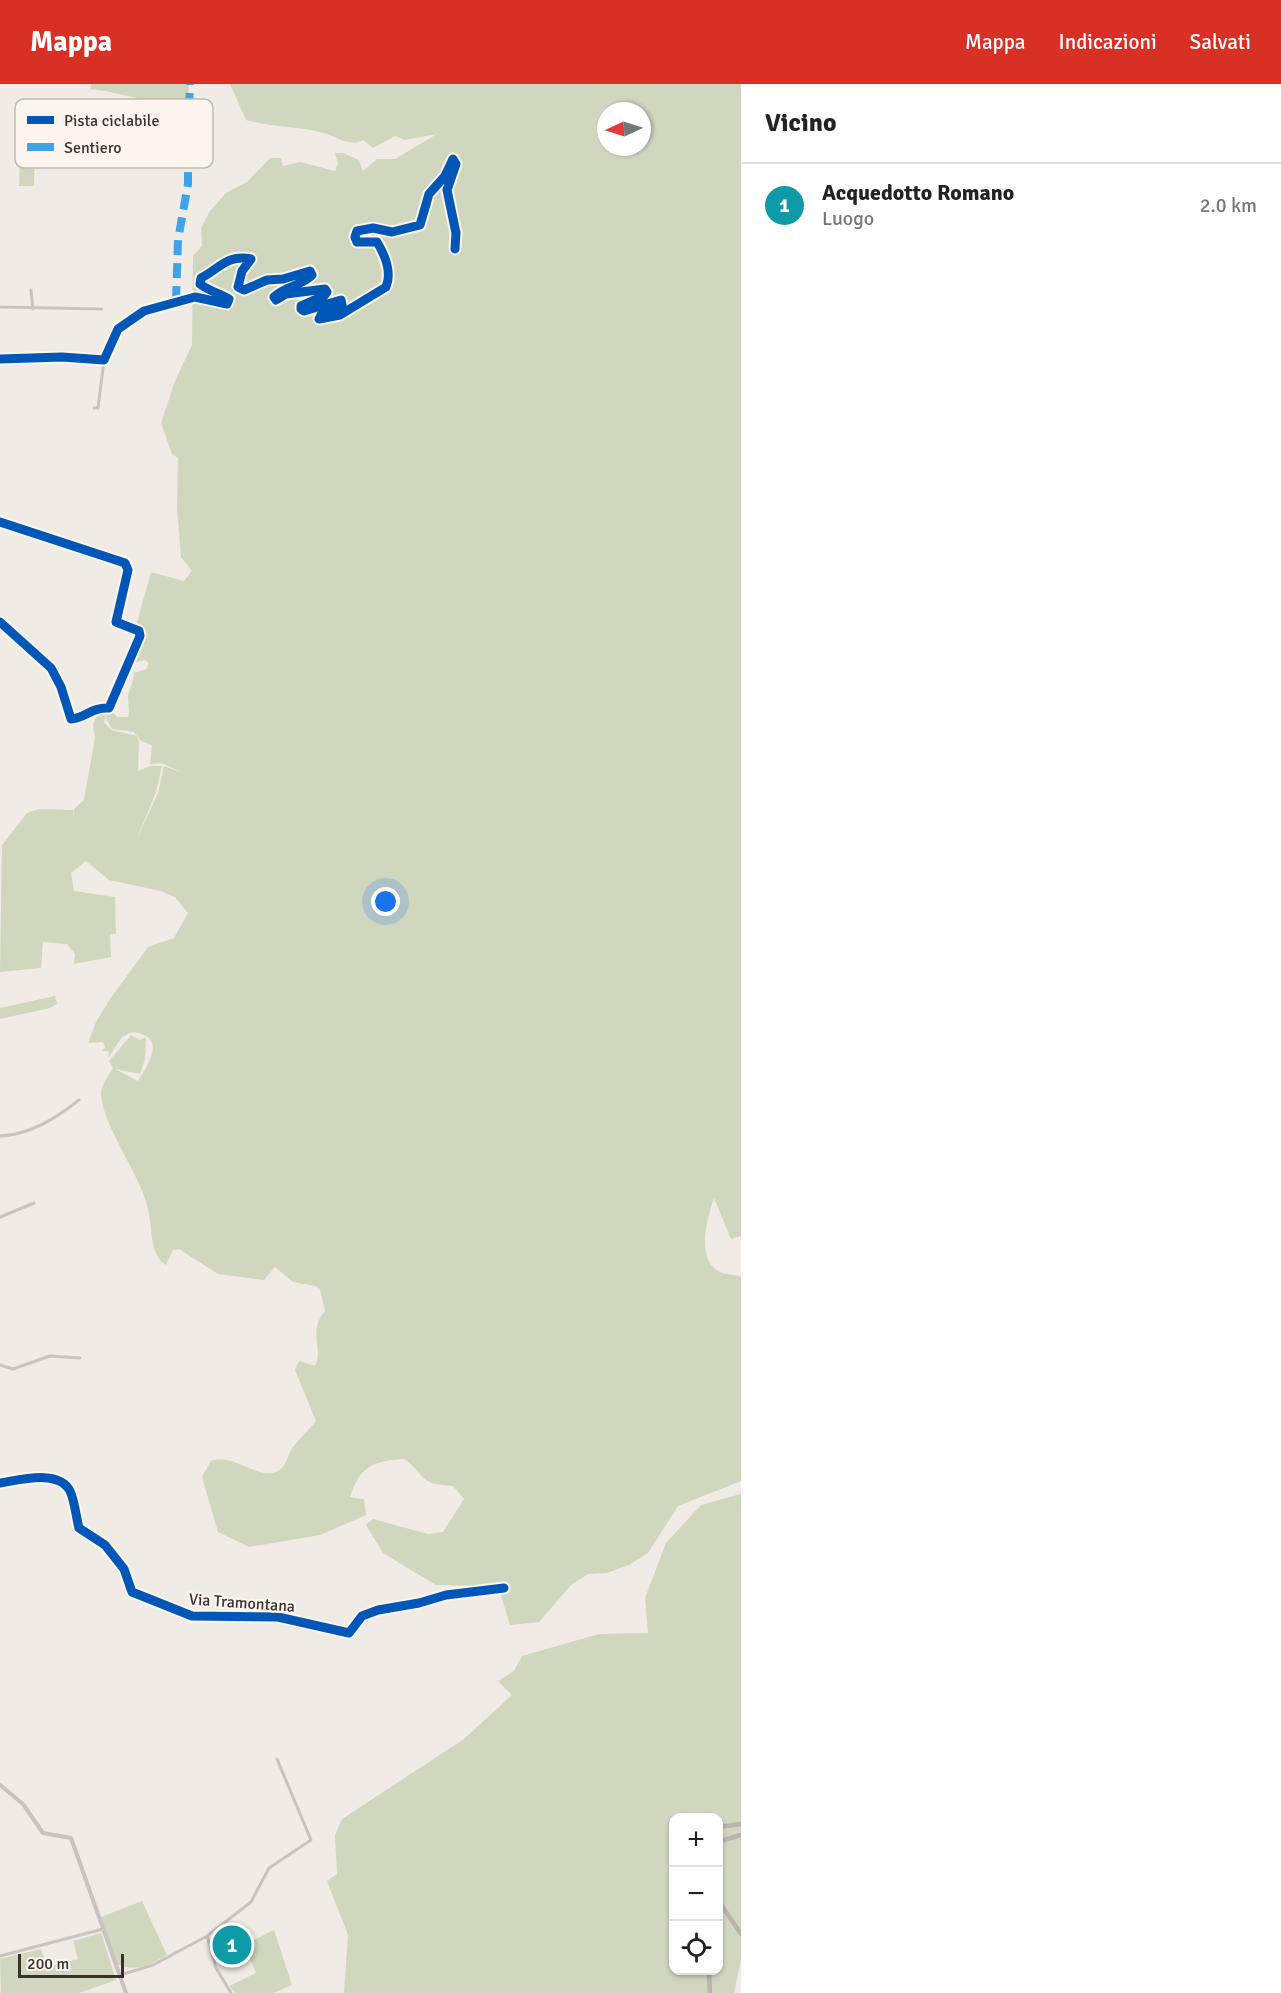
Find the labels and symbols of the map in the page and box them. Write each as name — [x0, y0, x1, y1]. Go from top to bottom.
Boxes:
legend — [15, 99, 213, 168]
north arrow — [597, 102, 651, 156]
text: Pista ciclabile — [64, 111, 159, 131]
text: Sentiero — [64, 138, 122, 158]
your location — [371, 887, 400, 916]
street label: Via Tramontana — [188, 1589, 296, 1617]
pin: 1 — [212, 1922, 252, 1968]
scale bar — [18, 1951, 124, 1978]

